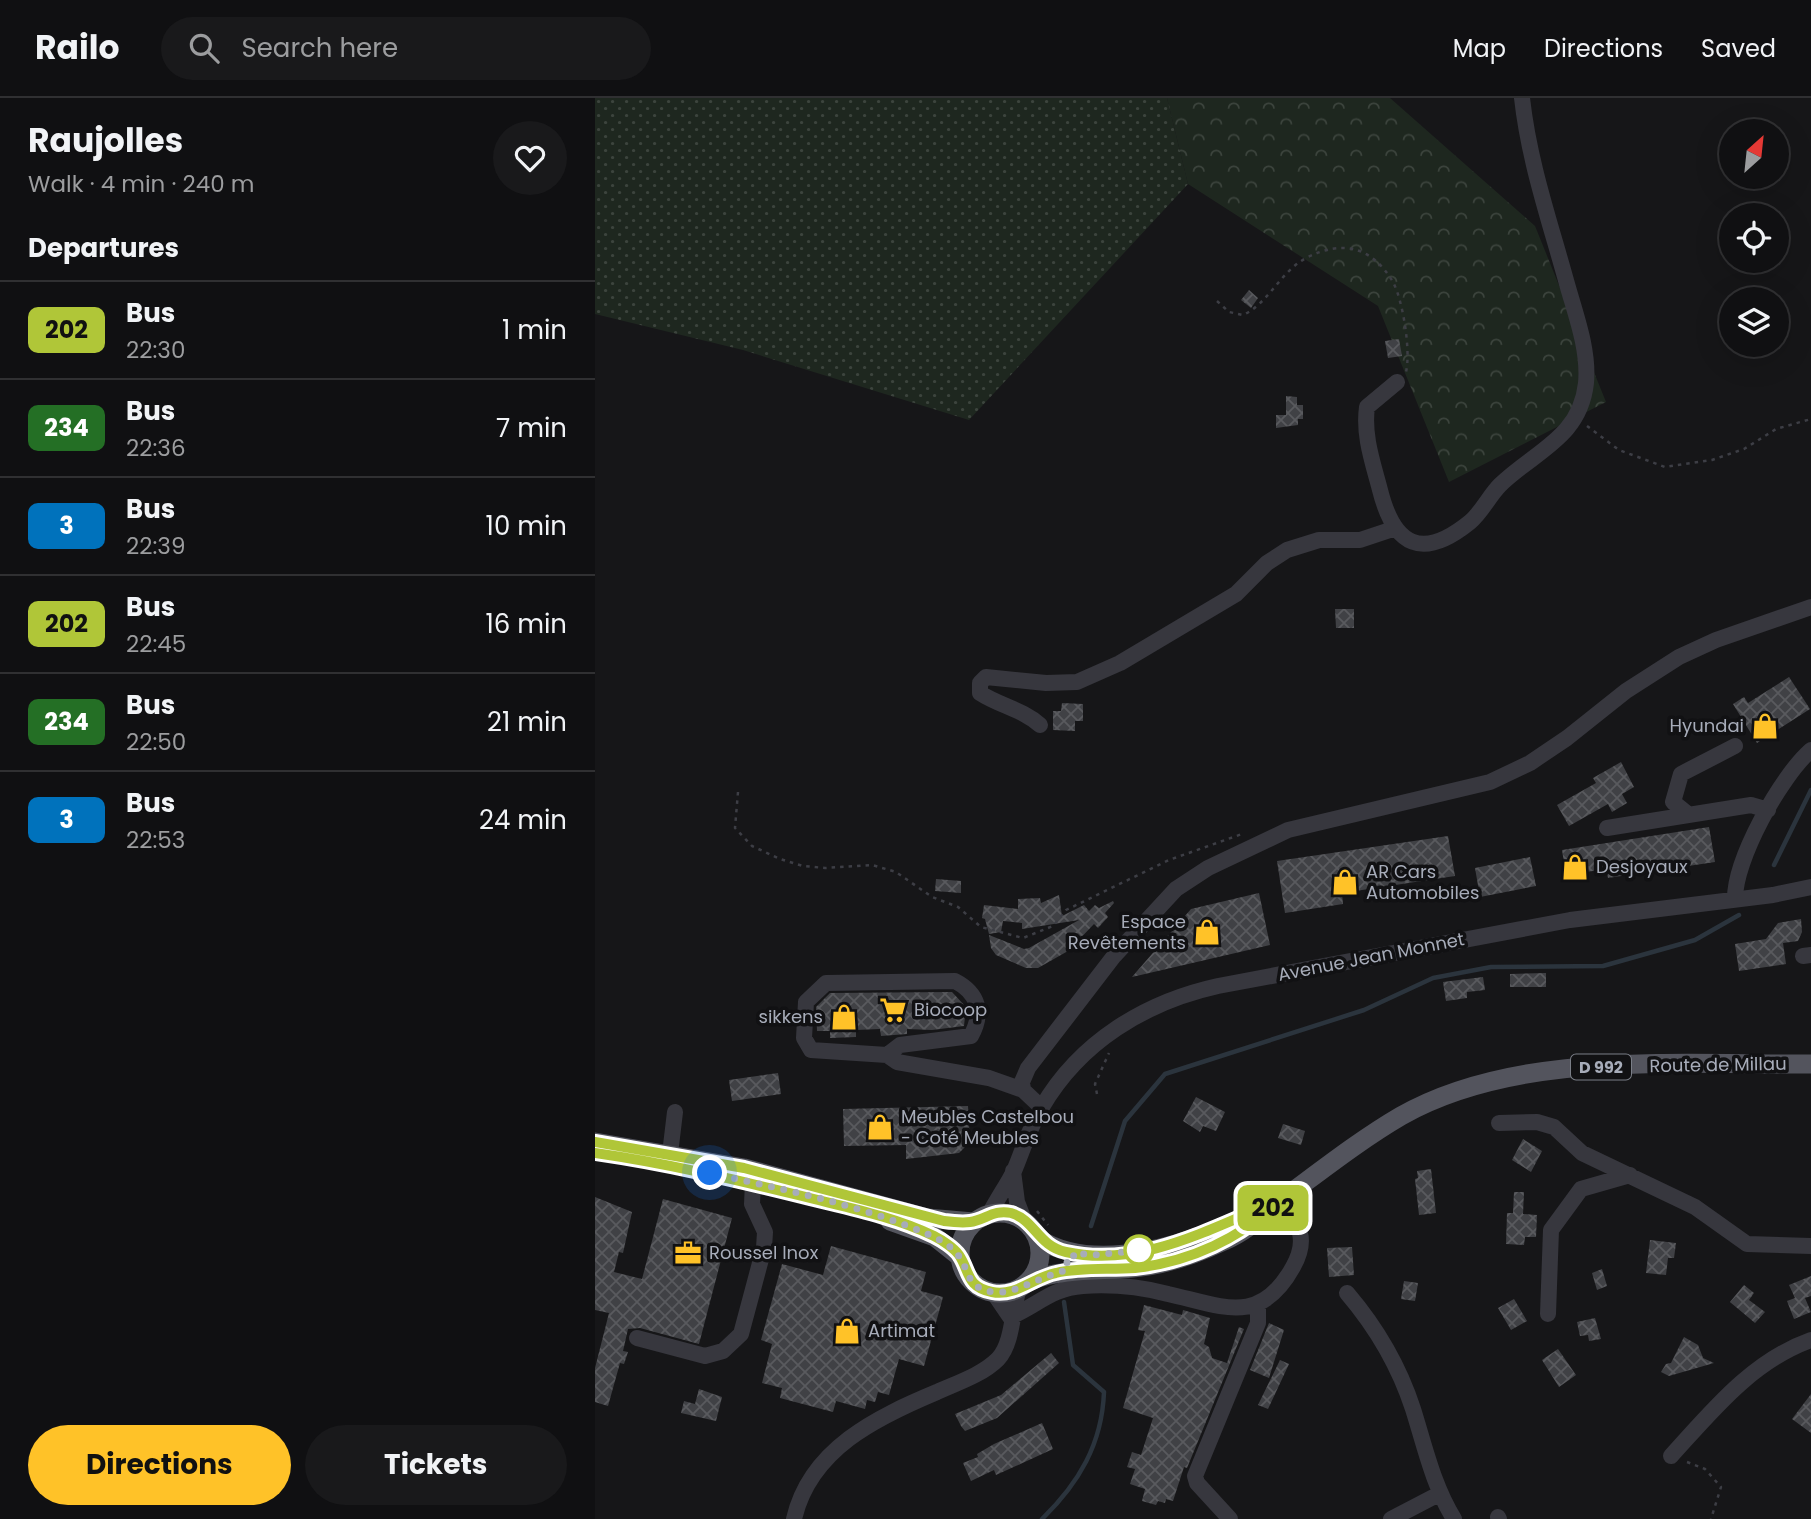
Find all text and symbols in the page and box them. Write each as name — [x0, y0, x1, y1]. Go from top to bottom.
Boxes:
search box — [161, 17, 651, 80]
text: Railo — [35, 24, 119, 71]
icon: search — [185, 29, 223, 67]
text: Search here — [241, 30, 398, 66]
text: Map — [1453, 32, 1506, 65]
text: Directions — [1544, 32, 1663, 65]
text: Saved — [1701, 32, 1776, 65]
text: Raujolles — [28, 117, 183, 164]
north arrow — [1719, 119, 1789, 189]
map controls — [1719, 119, 1789, 357]
button: heart — [493, 121, 567, 195]
text: Walk · 4 min · 240 m — [28, 168, 254, 200]
button: locate — [1719, 203, 1789, 273]
text: Departures — [28, 230, 179, 266]
button: layers — [1719, 287, 1789, 357]
text: Bus — [126, 295, 175, 331]
text: 1 min — [502, 312, 567, 348]
text: 202 — [45, 313, 88, 346]
text: 22:30 — [126, 334, 185, 366]
text: Bus — [126, 393, 175, 429]
text: 7 min — [496, 410, 567, 446]
text: 234 — [44, 411, 89, 444]
text: 22:36 — [126, 432, 186, 464]
text: Bus — [126, 491, 175, 527]
text: 10 min — [486, 508, 567, 544]
text: 3 — [59, 509, 74, 542]
text: 22:39 — [126, 530, 185, 562]
text: Bus — [126, 589, 175, 625]
text: 16 min — [485, 606, 567, 642]
text: 202 — [45, 607, 88, 640]
text: 22:45 — [126, 628, 186, 660]
text: Bus — [126, 687, 175, 723]
text: 21 min — [487, 704, 567, 740]
text: 234 — [44, 705, 89, 738]
shop icon: Hyundai — [1750, 711, 1780, 741]
place label: Hyundai — [1670, 713, 1744, 738]
text: 22:50 — [126, 726, 186, 758]
text: Bus — [126, 785, 175, 821]
text: 24 min — [479, 802, 567, 838]
text: 3 — [59, 803, 74, 836]
text: 22:53 — [126, 824, 185, 856]
shop icon: Desjoyaux — [1560, 852, 1590, 882]
place label: Desjoyaux — [1596, 854, 1688, 879]
place label: AR Cars Automobiles — [1366, 859, 1479, 905]
shop icon: AR Cars Automobiles — [1330, 867, 1360, 897]
place label: Espace Revêtements — [1068, 909, 1186, 955]
shop icon: Espace Revêtements — [1192, 917, 1222, 947]
street label: Avenue Jean Monnet — [1276, 926, 1466, 987]
supermarket icon: Biocoop — [878, 995, 908, 1025]
place label: Biocoop — [914, 997, 987, 1022]
shop icon: sikkens — [829, 1002, 859, 1032]
place label: sikkens — [759, 1004, 823, 1029]
street label: Route de Millau — [1649, 1051, 1787, 1078]
road number: D 992 — [1571, 1054, 1631, 1079]
place label: Meubles Castelbou - Coté Meubles — [901, 1104, 1074, 1150]
shop icon: Meubles Castelbou - Coté Meubles — [865, 1112, 895, 1142]
your location — [692, 1155, 727, 1190]
line badge: 202 — [1233, 1185, 1313, 1231]
text: 202 — [1251, 1191, 1295, 1224]
unlabelled marker — [1124, 1235, 1154, 1265]
office icon: Roussel Inox — [673, 1238, 703, 1268]
place label: Roussel Inox — [709, 1240, 819, 1265]
shop icon: Artimat — [832, 1316, 862, 1346]
place label: Artimat — [868, 1318, 935, 1343]
button: Directions — [28, 1425, 291, 1505]
button: Tickets — [305, 1425, 567, 1505]

